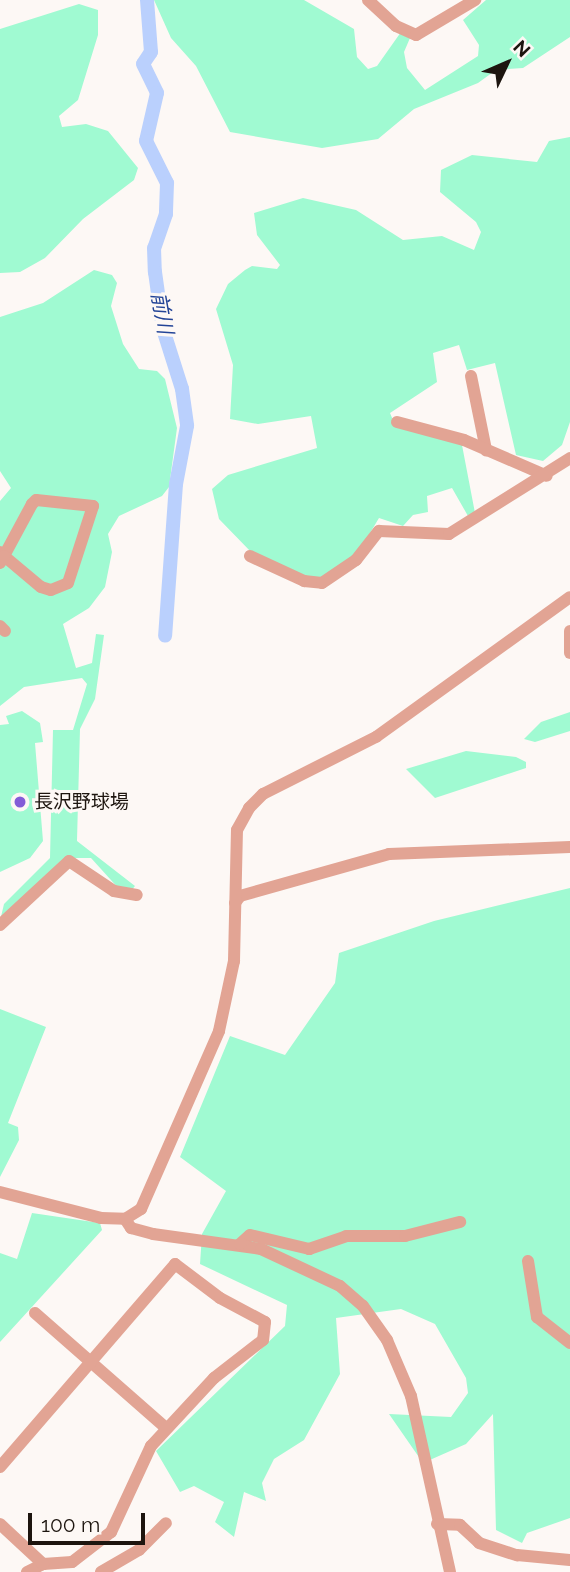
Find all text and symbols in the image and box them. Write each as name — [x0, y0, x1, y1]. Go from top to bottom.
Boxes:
north arrow — [472, 28, 542, 98]
text: N — [509, 36, 535, 61]
water label: 前川 — [146, 290, 178, 336]
place label: 長沢野球場 — [34, 791, 129, 813]
marker: 長沢野球場 — [12, 794, 28, 810]
scale bar — [32, 1498, 149, 1542]
text: 100 m — [41, 1512, 100, 1537]

